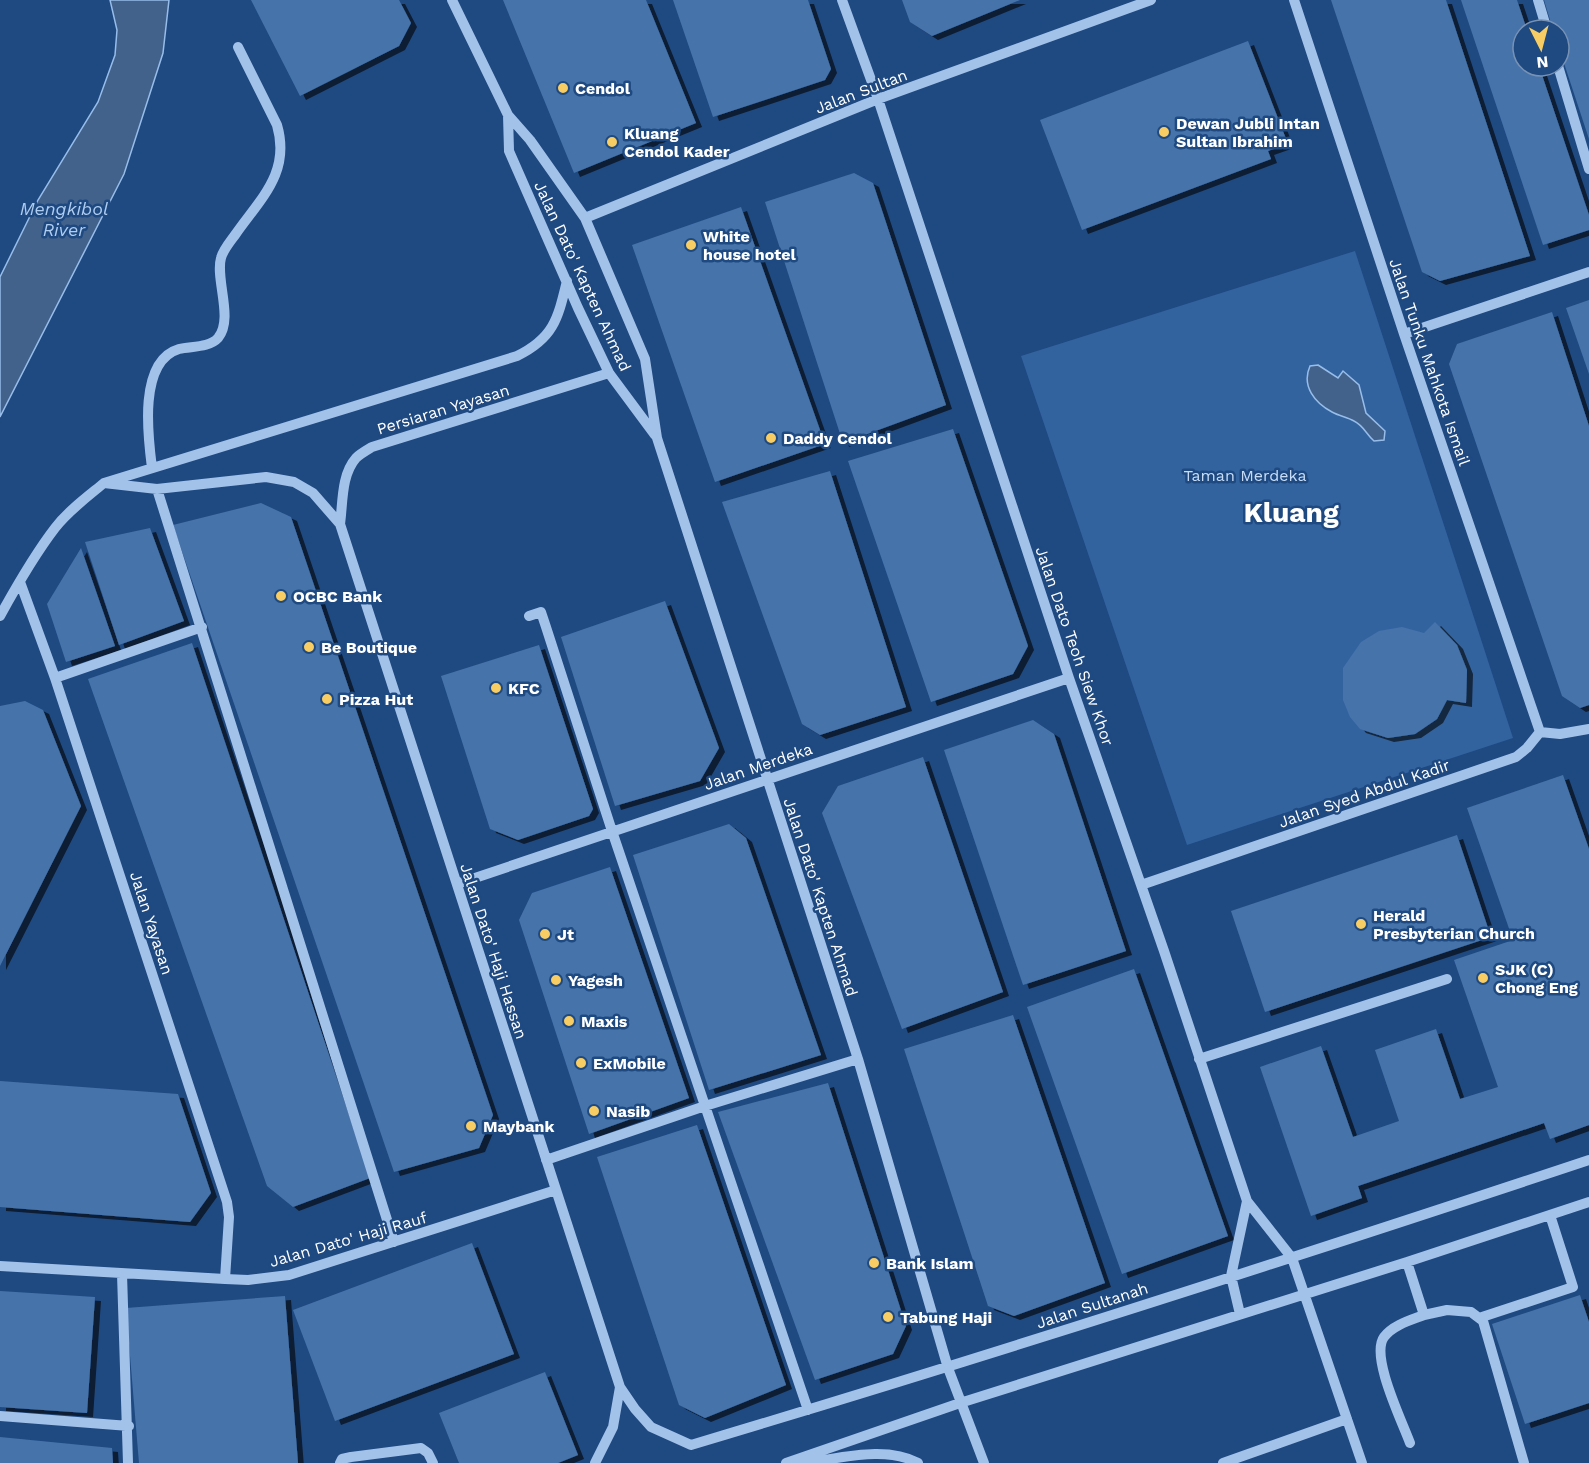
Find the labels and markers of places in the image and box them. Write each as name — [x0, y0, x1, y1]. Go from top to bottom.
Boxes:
place label: Cendol — [575, 79, 631, 98]
marker: Cendol — [556, 81, 570, 95]
place label: Dewan Jubli Intan Sultan Ibrahim — [1176, 114, 1320, 151]
place label: Kluang Cendol Kader — [624, 124, 730, 161]
marker: Dewan Jubli Intan Sultan Ibrahim — [1157, 125, 1171, 139]
marker: Kluang Cendol Kader — [605, 135, 619, 149]
place label: White house hotel — [703, 227, 796, 264]
marker: White house hotel — [684, 238, 698, 252]
place label: Daddy Cendol — [783, 429, 893, 448]
marker: Daddy Cendol — [764, 431, 778, 445]
place label: OCBC Bank — [293, 587, 382, 606]
marker: OCBC Bank — [274, 589, 288, 603]
place label: Be Boutique — [321, 638, 417, 657]
marker: Be Boutique — [302, 640, 316, 654]
place label: KFC — [508, 679, 540, 698]
marker: KFC — [489, 681, 503, 695]
place label: Pizza Hut — [339, 690, 413, 709]
marker: Pizza Hut — [320, 692, 334, 706]
place label: Herald Presbyterian Church — [1373, 906, 1535, 943]
marker: Herald Presbyterian Church — [1354, 917, 1368, 931]
place label: Jt — [557, 925, 574, 944]
marker: Jt — [538, 927, 552, 941]
place label: SJK (C) Chong Eng — [1495, 960, 1578, 997]
place label: Yagesh — [568, 971, 623, 990]
marker: SJK (C) Chong Eng — [1476, 971, 1490, 985]
marker: Yagesh — [549, 973, 563, 987]
place label: Maxis — [581, 1012, 628, 1031]
marker: Maxis — [562, 1014, 576, 1028]
place label: ExMobile — [593, 1054, 666, 1073]
marker: ExMobile — [574, 1056, 588, 1070]
place label: Nasib — [606, 1102, 650, 1121]
marker: Nasib — [587, 1104, 601, 1118]
place label: Maybank — [483, 1117, 554, 1136]
marker: Maybank — [464, 1119, 478, 1133]
place label: Bank Islam — [886, 1254, 974, 1273]
marker: Bank Islam — [867, 1256, 881, 1270]
place label: Tabung Haji — [900, 1308, 992, 1327]
marker: Tabung Haji — [881, 1310, 895, 1324]

